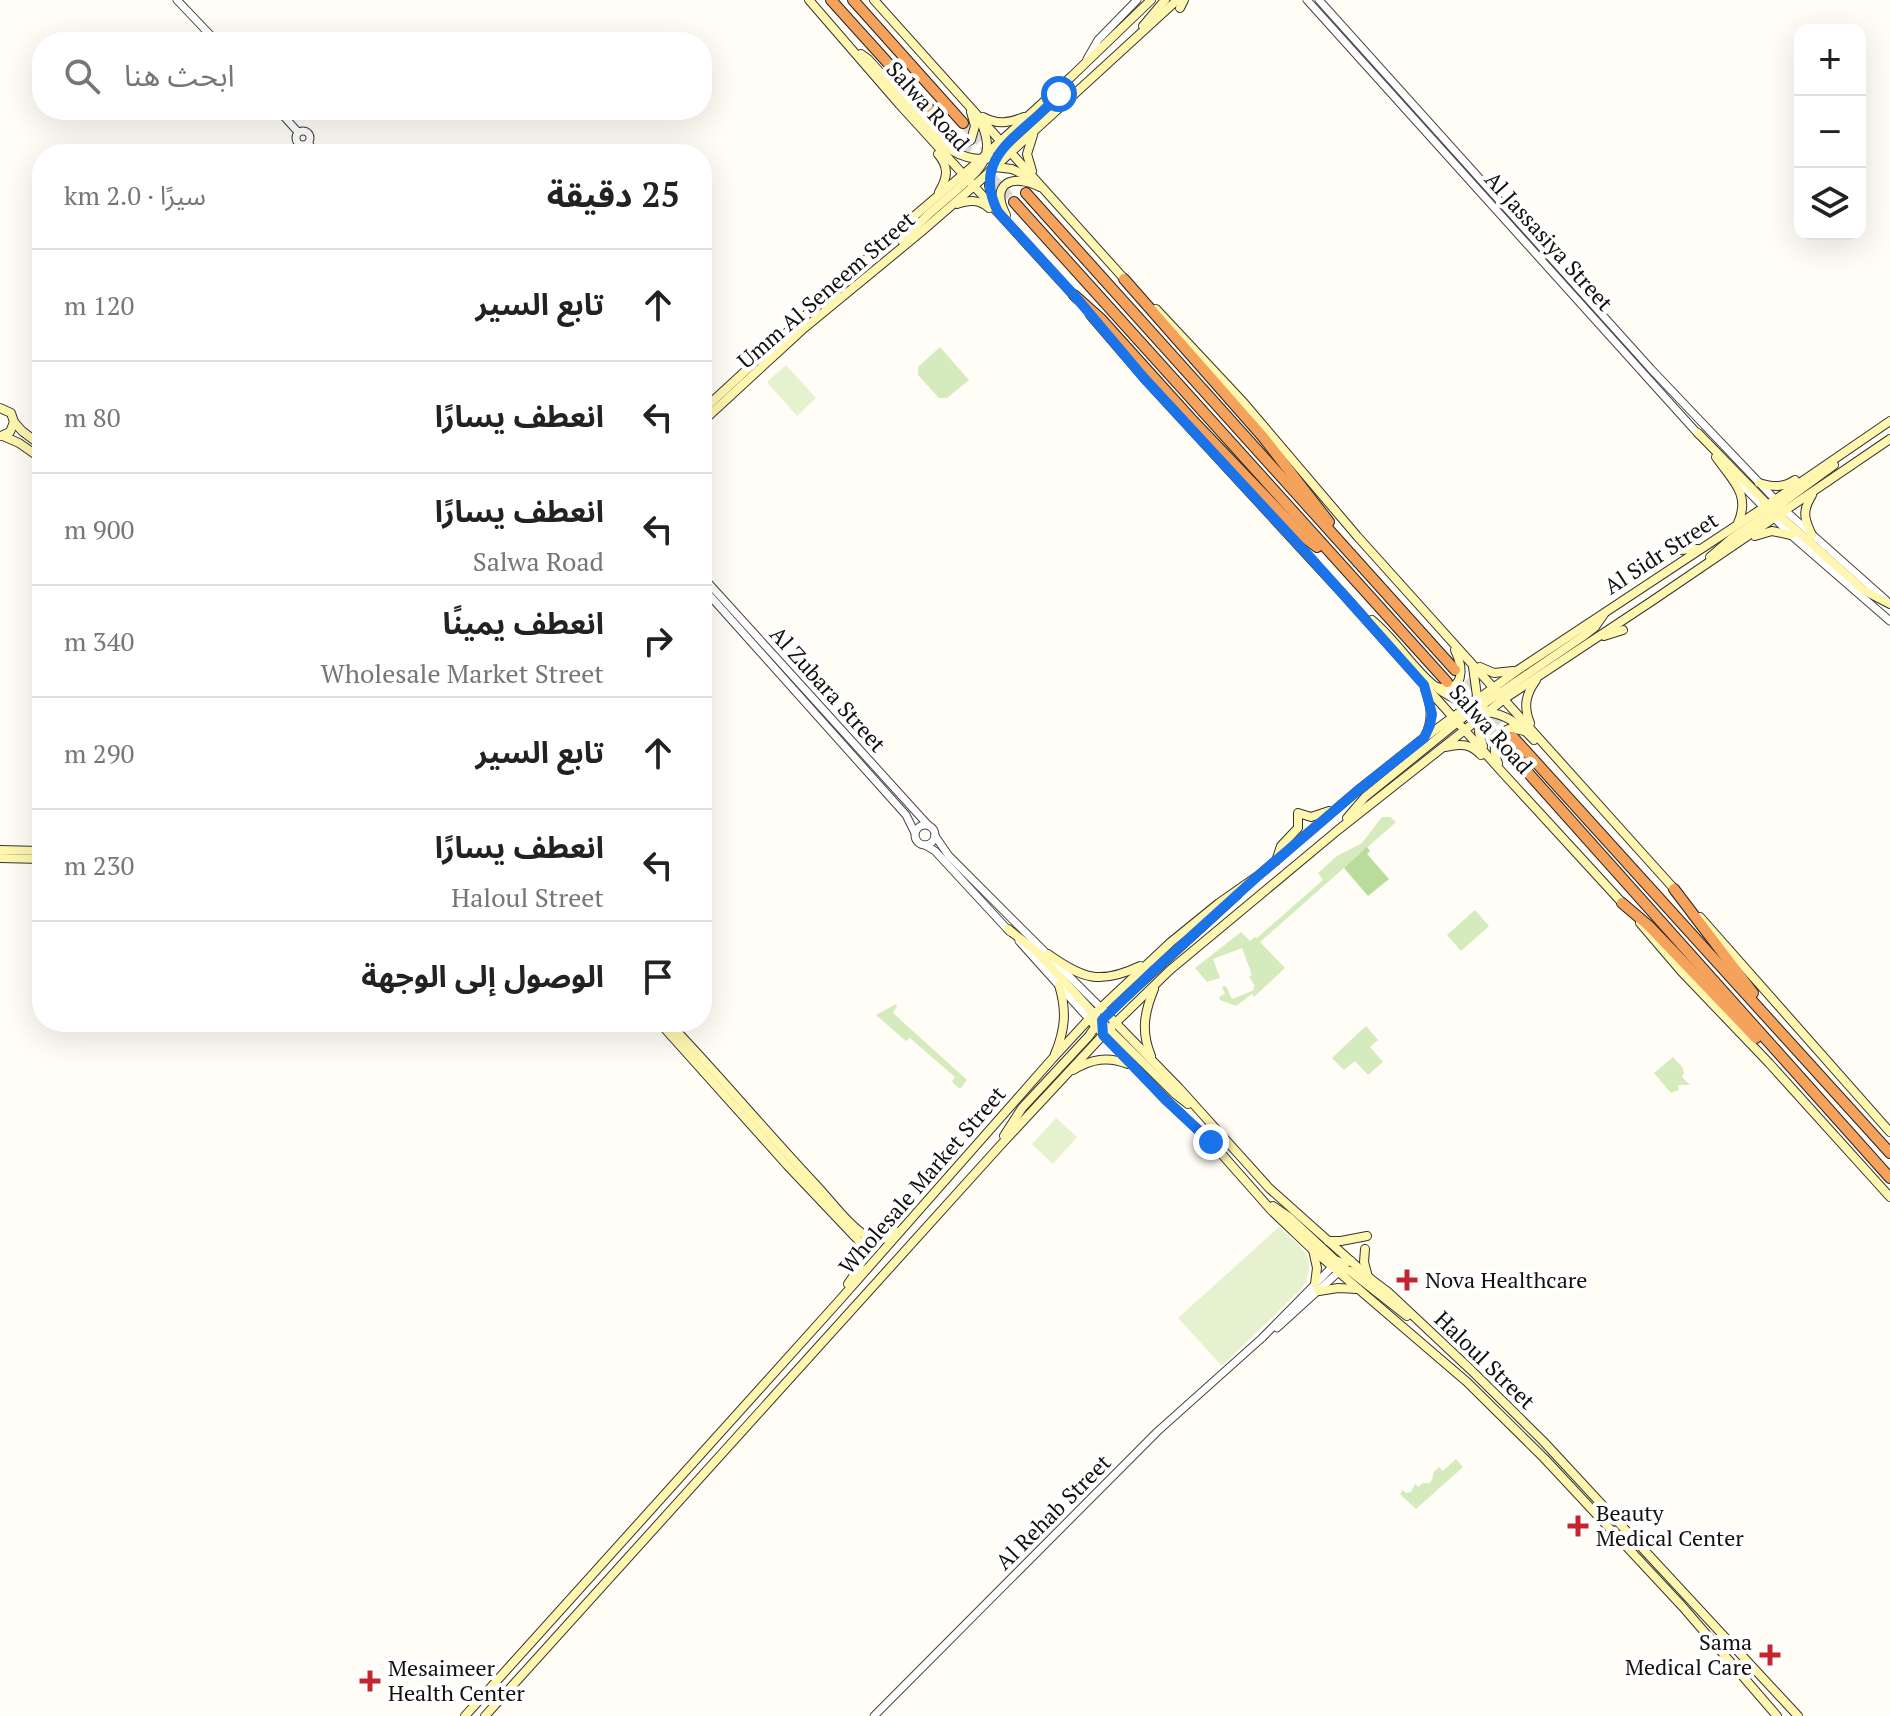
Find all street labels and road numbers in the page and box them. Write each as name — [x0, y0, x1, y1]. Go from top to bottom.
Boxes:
street label: Salwa Road — [880, 55, 976, 157]
street label: Al Jassasiya Street — [1479, 165, 1620, 317]
street label: Umm Al Seneem Street — [731, 205, 920, 375]
street label: Al Sidr Street — [1598, 505, 1723, 600]
street label: Al Zubara Street — [764, 620, 893, 758]
street label: Salwa Road — [1443, 678, 1539, 780]
street label: Wholesale Market Street — [832, 1080, 1011, 1280]
street label: Haloul Street — [1429, 1304, 1542, 1415]
street label: Al Rehab Street — [989, 1448, 1117, 1576]

